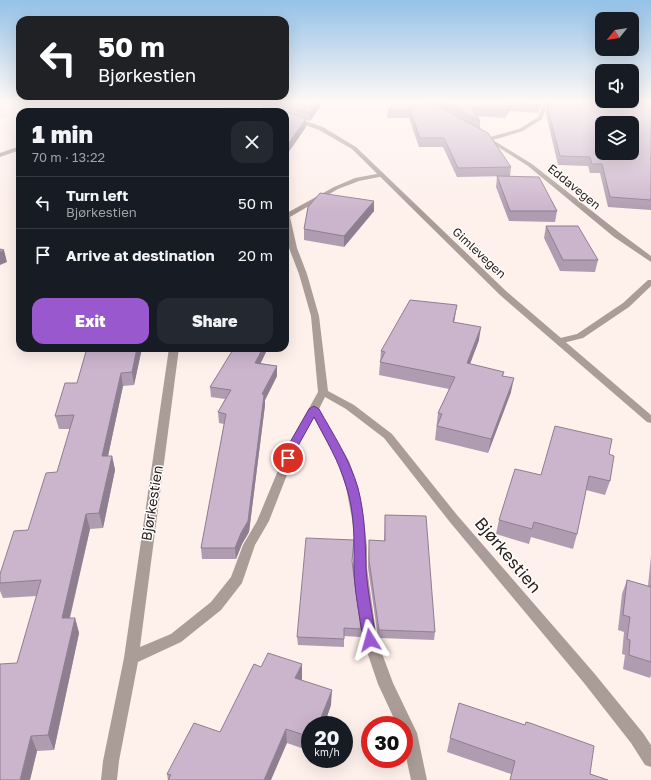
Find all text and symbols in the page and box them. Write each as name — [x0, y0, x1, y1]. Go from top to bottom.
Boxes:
north arrow — [595, 12, 639, 56]
map controls — [595, 12, 639, 160]
text: 50 m — [98, 30, 165, 63]
icon: left — [32, 32, 84, 84]
text: Bjørkestien — [98, 64, 196, 86]
button: sound — [595, 64, 639, 108]
button: layers — [595, 116, 639, 160]
text: 1 min — [32, 119, 93, 148]
button: close — [231, 121, 273, 163]
text: 70 m · 13:22 — [32, 149, 105, 165]
street label: Eddavegen — [545, 161, 604, 212]
text: Turn left — [66, 186, 128, 204]
icon: left — [32, 192, 54, 214]
text: 50 m — [238, 194, 273, 212]
text: Bjørkestien — [66, 204, 137, 220]
street label: Gimlevegen — [449, 224, 509, 281]
icon: arrive — [32, 244, 54, 266]
text: Arrive at destination — [66, 246, 215, 264]
text: 20 m — [238, 246, 273, 264]
button: Exit — [32, 298, 149, 344]
button: Share — [157, 298, 273, 344]
pin — [271, 441, 305, 475]
icon: arrive — [277, 447, 299, 469]
street label: Bjørkestien — [137, 464, 166, 542]
street label: Bjørkestien — [471, 512, 546, 597]
position arrow — [349, 619, 391, 661]
speed limit sign: 30 — [361, 716, 413, 768]
text: 20 — [314, 725, 340, 749]
text: km/h — [314, 746, 340, 758]

